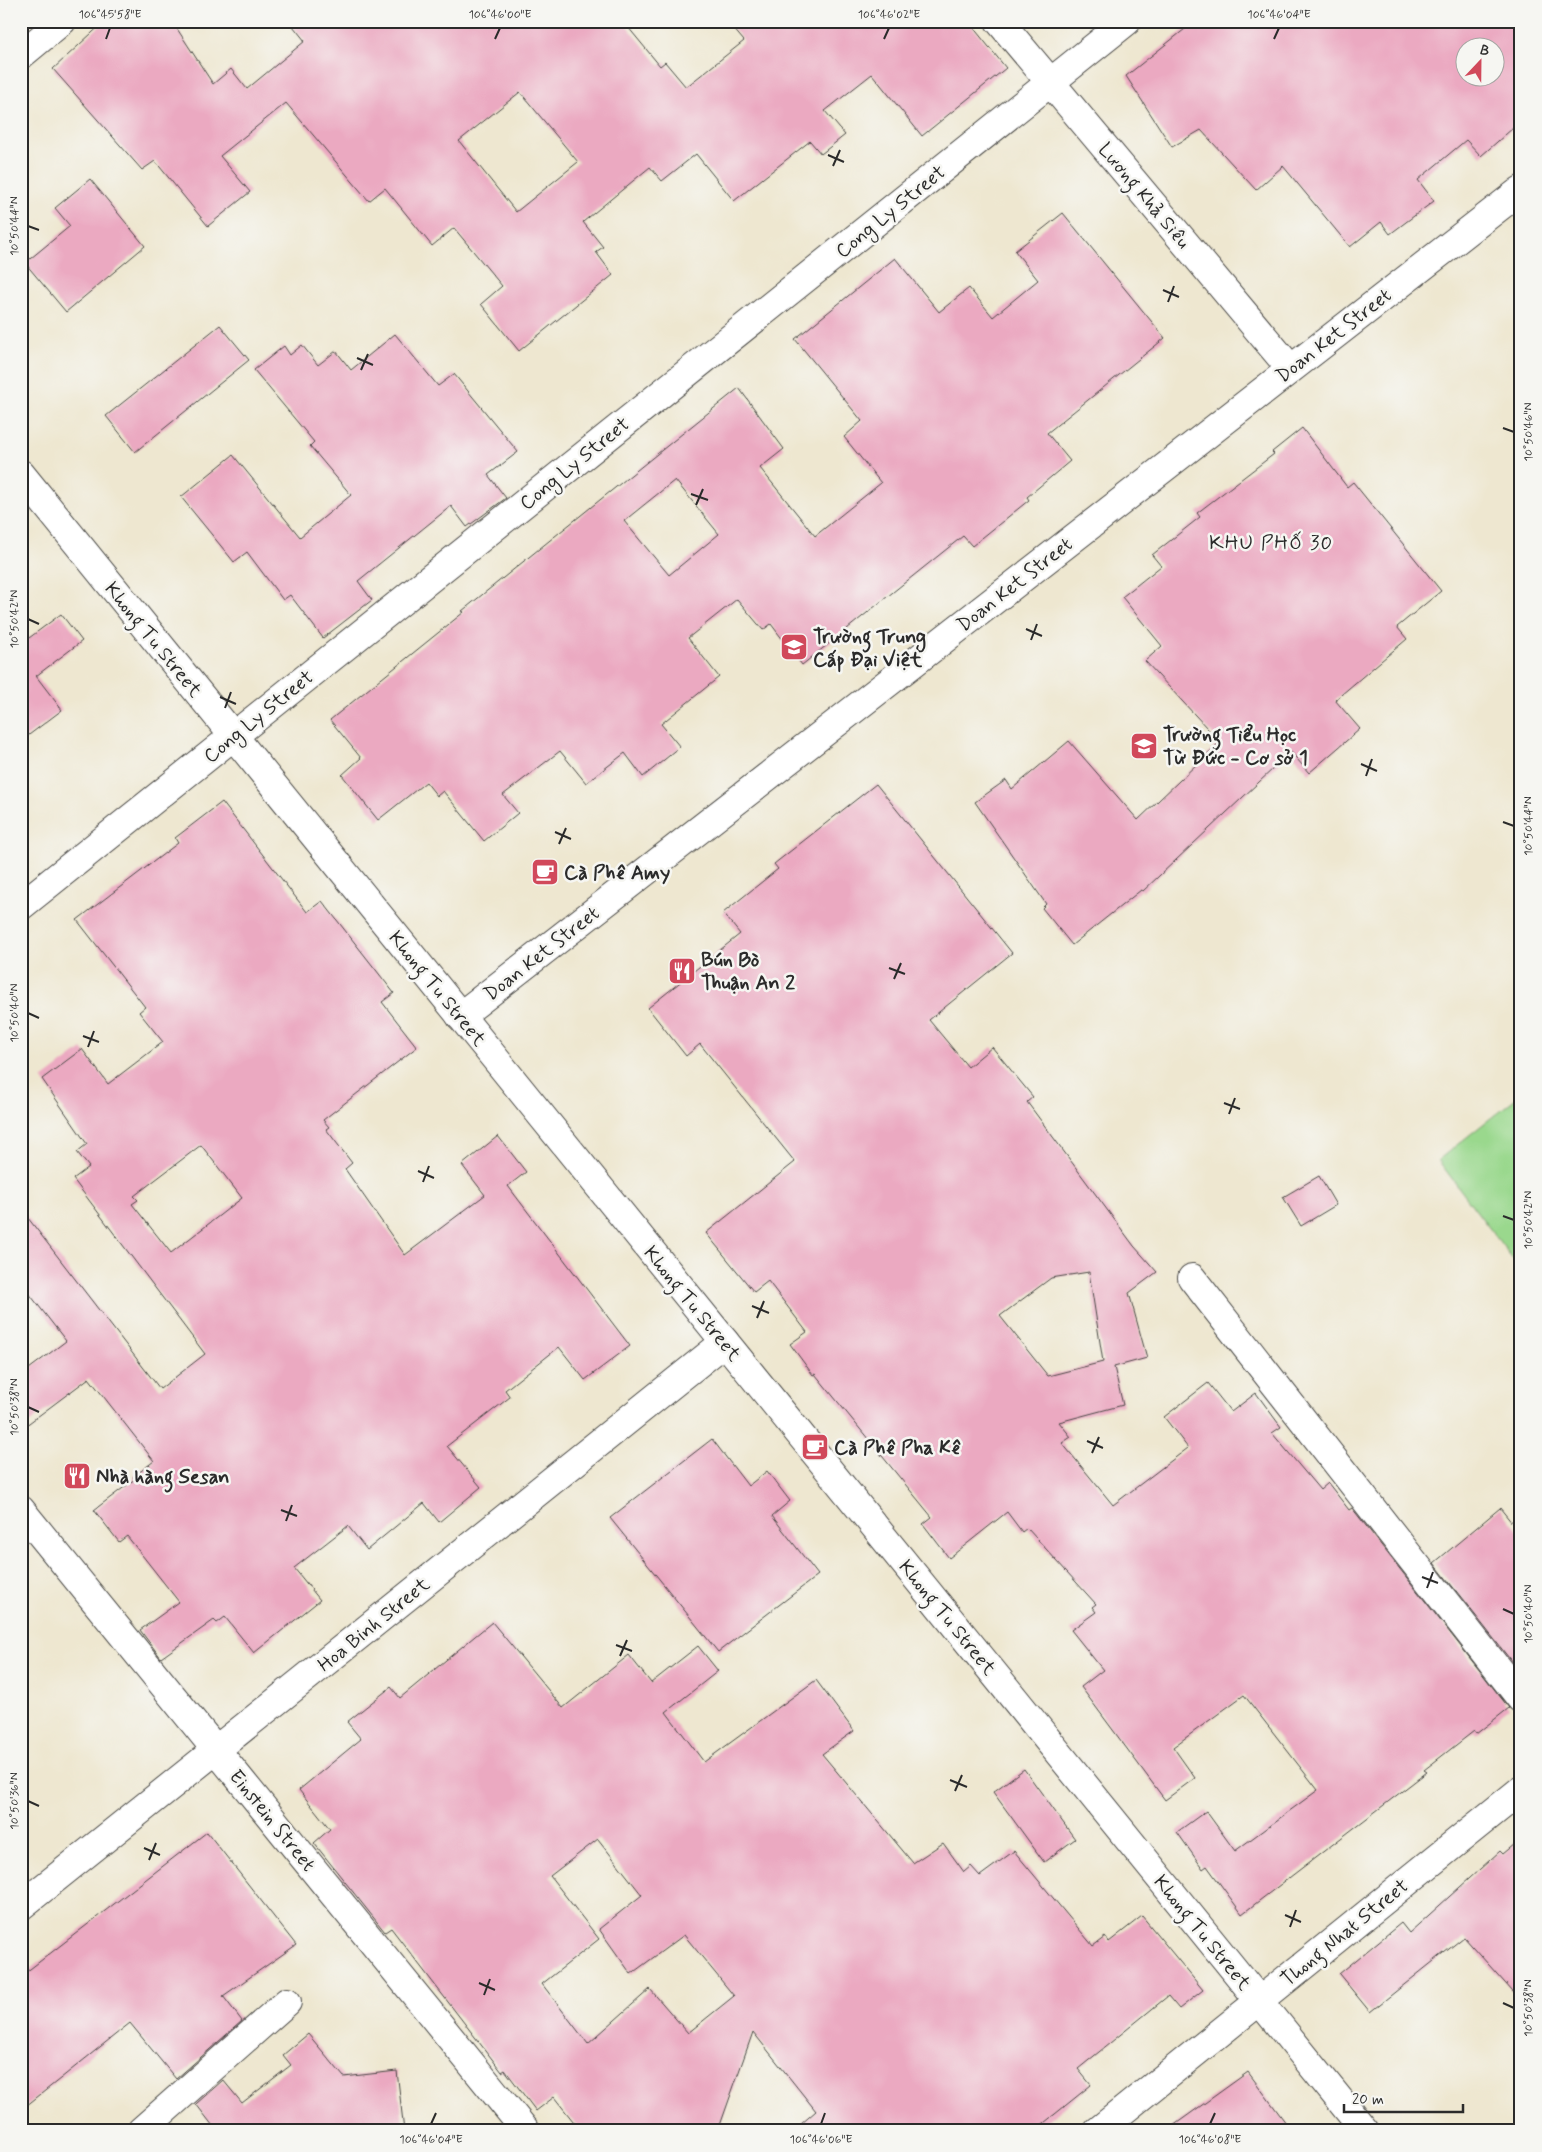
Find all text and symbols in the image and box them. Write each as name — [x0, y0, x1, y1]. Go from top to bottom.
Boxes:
text: 106°45'58"E — [78, 7, 142, 23]
text: 106°46'00"E — [468, 7, 532, 23]
text: 106°46'02"E — [858, 7, 920, 23]
text: 106°46'04"E — [1247, 7, 1311, 23]
north arrow — [1454, 38, 1504, 88]
text: B — [1477, 41, 1492, 61]
street label: Lương Khả Siêu — [1090, 137, 1196, 256]
street label: Cong Ly Street — [830, 159, 952, 266]
text: 10°50'44"N — [7, 196, 23, 256]
street label: Doan Ket Street — [1270, 282, 1397, 390]
text: 10°50'46"N — [1521, 403, 1537, 461]
street label: Cong Ly Street — [514, 411, 636, 518]
district label: KHU PHỐ 30 — [1209, 529, 1333, 557]
street label: Doan Ket Street — [951, 531, 1078, 639]
street label: Khong Tu Street — [96, 577, 208, 705]
text: 10°50'42"N — [7, 590, 23, 648]
place label: Trường Trung Cấp Đại Việt — [813, 624, 926, 674]
school or university icon: Trường Trung Cấp Đại Việt — [779, 632, 809, 662]
street label: Cong Ly Street — [198, 664, 320, 771]
place label: Trường Tiểu Học Từ Đức - Cơ sở 1 — [1163, 722, 1308, 772]
school or university icon: Trường Tiểu Học Từ Đức - Cơ sở 1 — [1129, 731, 1159, 761]
text: 10°50'44"N — [1521, 796, 1537, 856]
cafe icon: Cà Phê Amy — [530, 857, 560, 887]
place label: Cà Phê Amy — [564, 860, 670, 887]
street label: Doan Ket Street — [478, 900, 605, 1008]
street label: Khong Tu Street — [380, 926, 492, 1054]
place label: Bún Bò Thuận An 2 — [701, 947, 795, 997]
restaurant icon: Bún Bò Thuận An 2 — [667, 956, 697, 986]
text: 10°50'40"N — [7, 983, 23, 1043]
text: 10°50'42"N — [1521, 1191, 1537, 1249]
street label: Khong Tu Street — [635, 1241, 747, 1369]
text: 10°50'38"N — [7, 1378, 23, 1436]
cafe icon: Cà Phê Pha Kê — [800, 1432, 830, 1462]
place label: Cà Phê Pha Kê — [834, 1435, 961, 1462]
restaurant icon: Nhà hàng Sesan — [62, 1461, 92, 1491]
place label: Nhà hàng Sesan — [96, 1464, 230, 1493]
street label: Khong Tu Street — [890, 1555, 1002, 1683]
street label: Hoa Binh Street — [312, 1571, 436, 1679]
text: 10°50'40"N — [1521, 1584, 1537, 1644]
street label: Einstein Street — [222, 1764, 321, 1878]
text: 10°50'36"N — [7, 1772, 23, 1830]
street label: Khong Tu Street — [1145, 1870, 1257, 1998]
street label: Thong Nhat Street — [1275, 1873, 1416, 1995]
text: 10°50'38"N — [1521, 1979, 1537, 2037]
scale bar — [1344, 2082, 1463, 2114]
text: 20 m — [1352, 2090, 1384, 2110]
text: 106°46'04"E — [399, 2132, 463, 2148]
text: 106°46'06"E — [790, 2132, 852, 2148]
text: 106°46'08"E — [1179, 2132, 1241, 2148]

